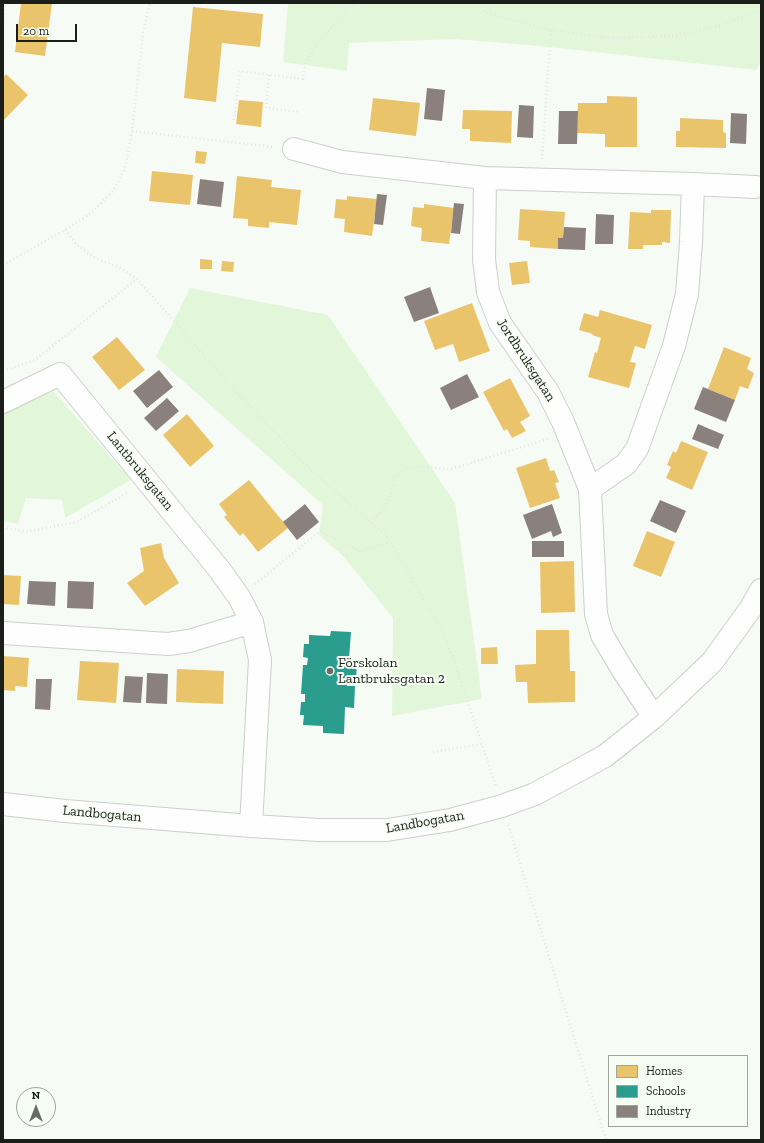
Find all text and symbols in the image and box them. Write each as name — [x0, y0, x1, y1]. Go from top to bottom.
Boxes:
scale bar — [18, 16, 79, 42]
text: 20 m — [23, 24, 49, 38]
street label: Jordbruksgatan — [493, 315, 559, 405]
street label: Lantbruksgatan — [103, 428, 177, 514]
place label: Förskolan Lantbruksgatan 2 — [338, 655, 445, 688]
marker: Förskolan Lantbruksgatan 2 — [325, 666, 335, 676]
street label: Landbogatan — [62, 802, 142, 826]
street label: Landbogatan — [385, 807, 465, 837]
legend — [608, 1055, 748, 1127]
text: Homes — [646, 1064, 682, 1078]
text: Schools — [646, 1084, 685, 1098]
north arrow — [16, 1087, 56, 1127]
text: N — [32, 1089, 40, 1102]
text: Industry — [646, 1104, 691, 1118]

